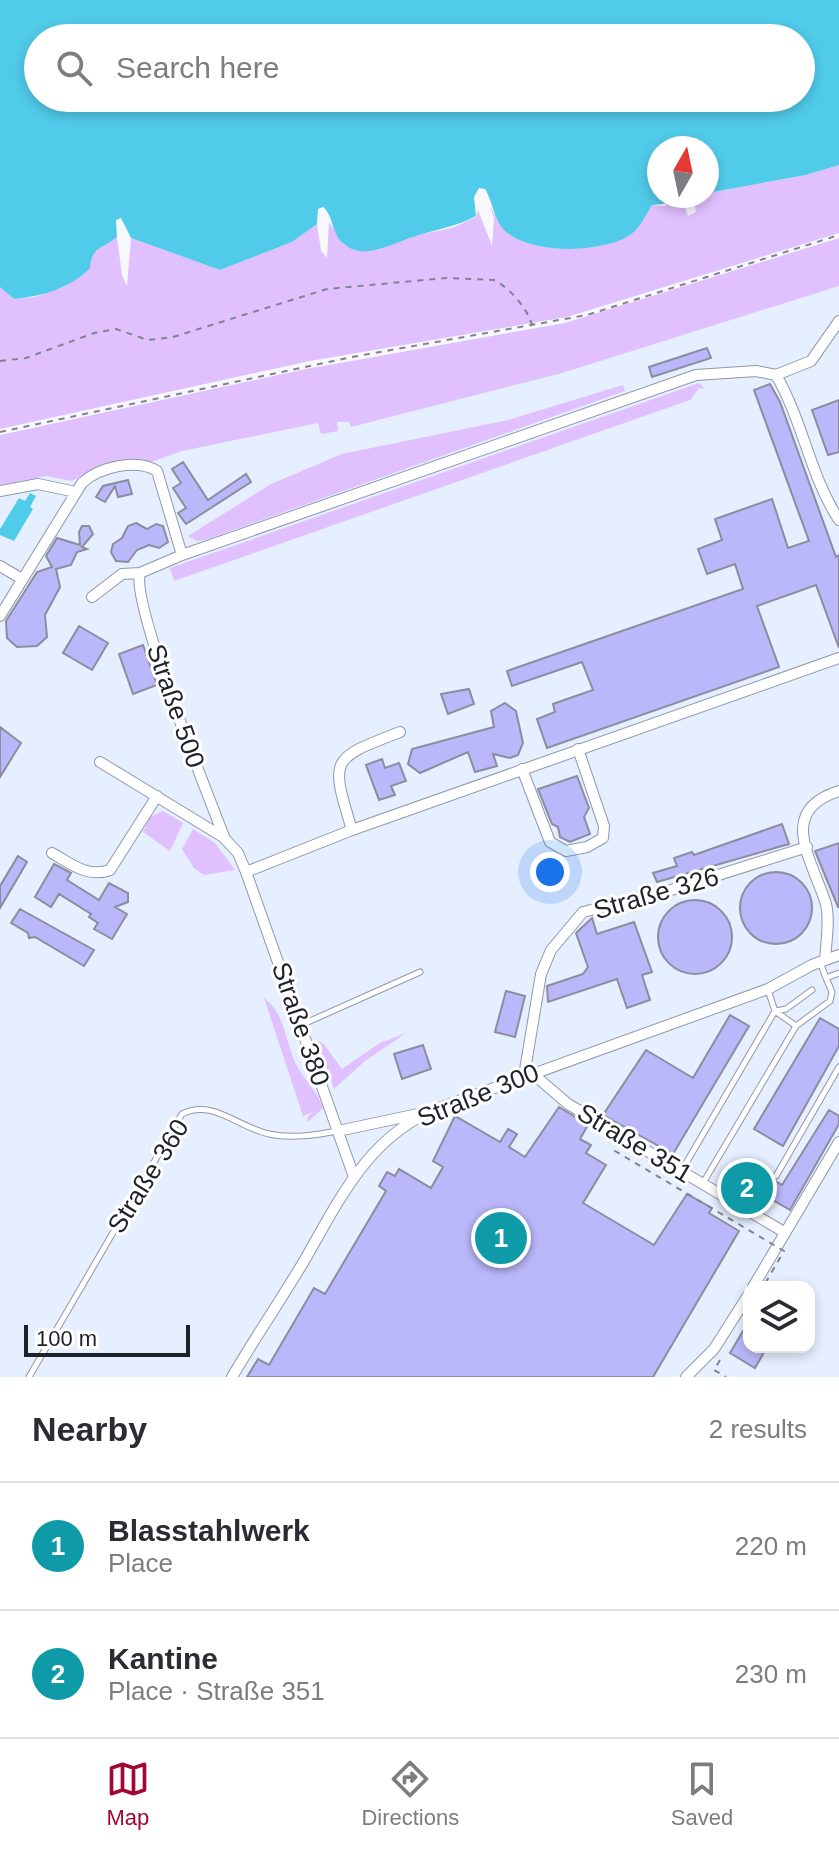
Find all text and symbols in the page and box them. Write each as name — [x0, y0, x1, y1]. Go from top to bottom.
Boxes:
search box — [24, 24, 815, 112]
icon: search — [52, 46, 96, 90]
text: Search here — [116, 51, 279, 84]
north arrow — [647, 136, 719, 208]
street label: Straße 500 — [141, 640, 211, 772]
your location — [530, 852, 570, 892]
street label: Straße 326 — [590, 861, 722, 925]
street label: Straße 380 — [266, 958, 336, 1090]
street label: Straße 300 — [413, 1057, 543, 1133]
street label: Straße 351 — [572, 1097, 698, 1189]
street label: Straße 360 — [101, 1114, 195, 1238]
pin: 2 — [721, 1158, 773, 1218]
pin: 1 — [475, 1208, 527, 1268]
map controls — [743, 1281, 815, 1353]
button: layers — [743, 1281, 815, 1353]
scale bar — [24, 1321, 190, 1357]
text: 100 m — [36, 1326, 97, 1351]
text: Nearby — [32, 1410, 147, 1448]
text: 2 results — [709, 1414, 807, 1444]
text: Blasstahlwerk — [108, 1514, 310, 1547]
text: 1 — [51, 1531, 65, 1561]
text: 220 m — [735, 1531, 807, 1561]
text: Place — [108, 1548, 173, 1578]
text: Kantine — [108, 1642, 218, 1675]
text: 2 — [51, 1659, 65, 1689]
text: 230 m — [735, 1659, 807, 1689]
text: Place · Straße 351 — [108, 1676, 325, 1706]
tab: Map — [106, 1757, 150, 1831]
tab: Directions — [361, 1757, 459, 1831]
tab: Saved — [671, 1757, 733, 1831]

